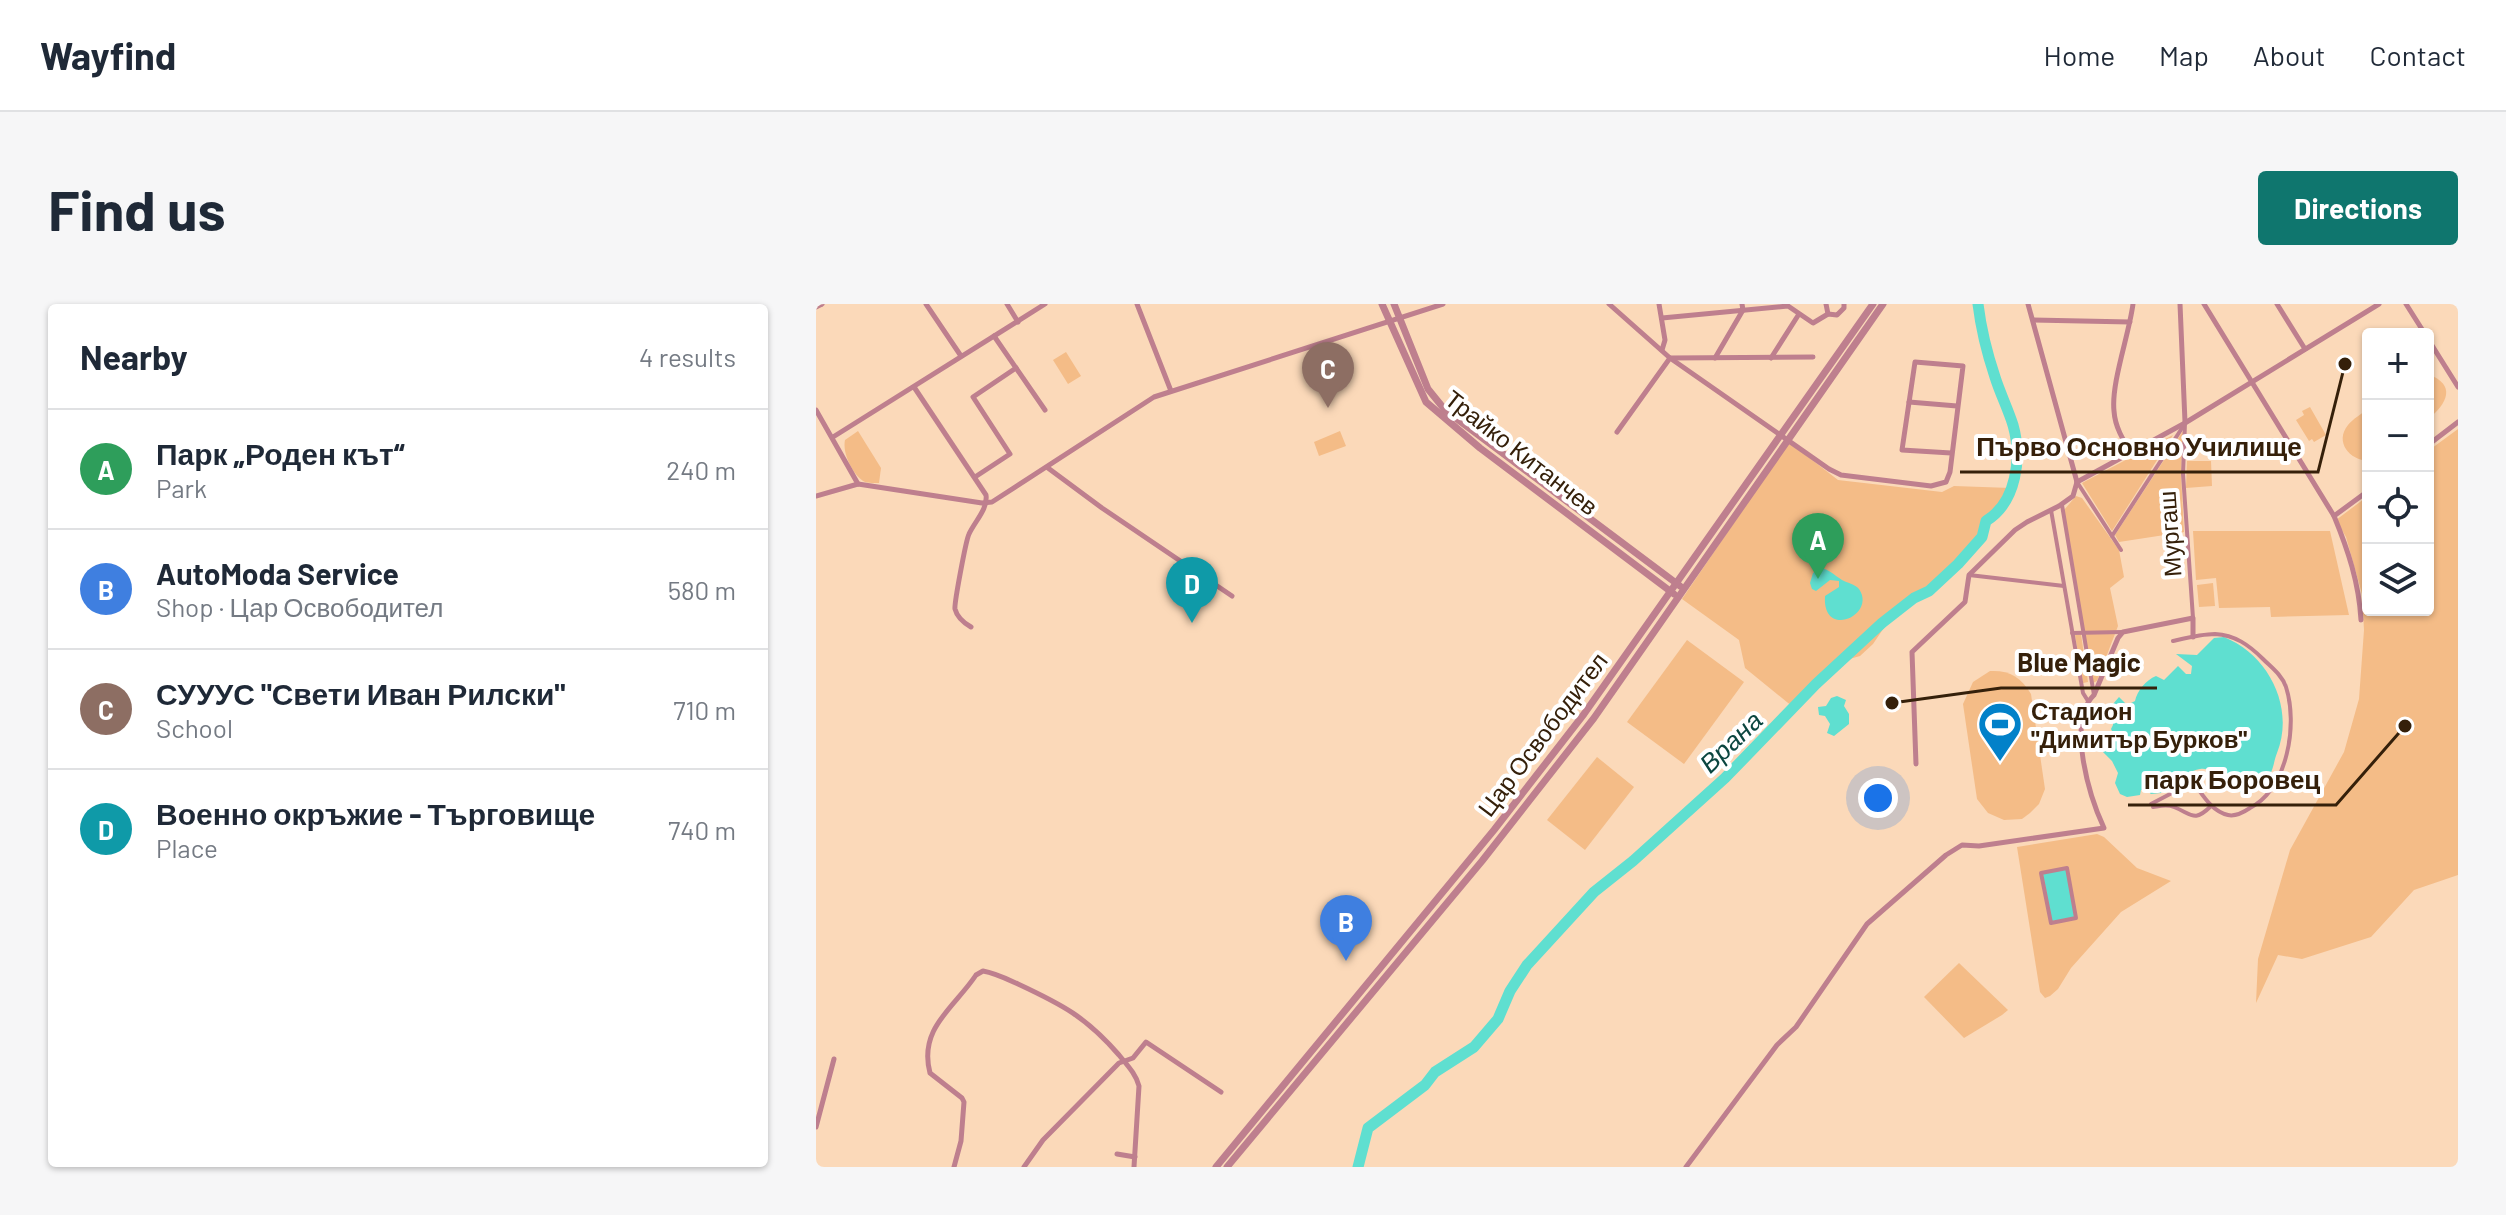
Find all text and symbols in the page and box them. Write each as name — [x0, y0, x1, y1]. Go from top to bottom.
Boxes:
text: Wayfind — [40, 32, 176, 78]
text: Home — [2044, 38, 2115, 72]
text: Map — [2159, 38, 2209, 72]
text: About — [2253, 38, 2325, 72]
text: Contact — [2369, 38, 2466, 72]
button: Directions — [2258, 171, 2458, 245]
text: Find us — [48, 175, 226, 242]
map controls — [2362, 328, 2434, 616]
button: + — [2362, 328, 2434, 400]
text: Nearby — [80, 336, 188, 377]
text: 4 results — [639, 341, 736, 372]
pin: C — [1302, 342, 1354, 408]
street label: Трайко Китанчев — [1440, 383, 1604, 521]
button: − — [2362, 400, 2434, 472]
callout: Първо Основно Училище — [1960, 422, 2318, 472]
text: Първо Основно Училище — [1976, 430, 2302, 461]
text: Парк „Роден кът“ — [156, 435, 405, 471]
text: A — [97, 454, 115, 485]
text: 240 m — [666, 454, 736, 485]
text: Park — [156, 472, 207, 503]
button: locate — [2362, 472, 2434, 544]
street label: Мургаш — [2152, 490, 2186, 578]
pin: A — [1792, 513, 1844, 579]
button: layers — [2362, 544, 2434, 616]
text: AutoModa Service — [156, 555, 399, 591]
pin: D — [1166, 557, 1218, 623]
text: B — [98, 574, 114, 605]
text: 580 m — [668, 574, 736, 605]
text: Shop · Цар Освободител — [156, 591, 443, 622]
callout: Blue Magic — [2001, 638, 2157, 688]
street label: Цар Освободител — [1471, 646, 1613, 822]
text: Blue Magic — [2017, 646, 2141, 677]
text: СУУУС "Свети Иван Рилски" — [156, 675, 565, 711]
text: C — [98, 694, 114, 725]
text: 710 m — [673, 694, 736, 725]
place label: Стадион "Димитър Бурков" — [2031, 696, 2247, 753]
sports icon: Стадион "Димитър Бурков" — [1976, 700, 2024, 763]
water label: Врана — [1692, 704, 1768, 778]
text: School — [156, 712, 233, 743]
callout: парк Боровец — [2128, 755, 2336, 805]
text: парк Боровец — [2144, 763, 2320, 794]
your location — [1858, 778, 1898, 818]
text: Военно окръжие - Търговище — [156, 795, 595, 831]
text: D — [98, 814, 114, 845]
text: 740 m — [668, 814, 736, 845]
text: Place — [156, 832, 218, 863]
pin: B — [1320, 895, 1372, 961]

